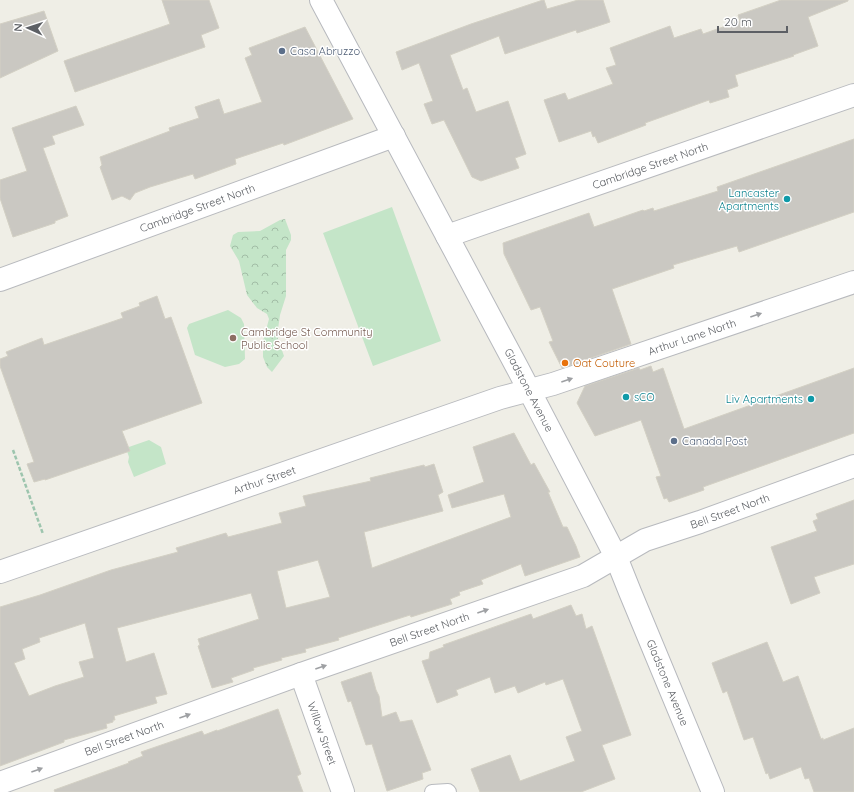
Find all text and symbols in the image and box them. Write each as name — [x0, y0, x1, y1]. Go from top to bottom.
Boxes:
north arrow — [8, 8, 48, 48]
scale bar — [718, 8, 787, 34]
text: 20 m — [724, 14, 752, 29]
text: N — [11, 23, 25, 32]
place label: Casa Abruzzo — [290, 44, 360, 58]
marker: Casa Abruzzo — [277, 46, 287, 56]
street label: Cambridge Street North — [590, 139, 710, 192]
street label: Cambridge Street North — [138, 180, 257, 235]
place label: Lancaster Apartments — [719, 186, 780, 213]
marker: Lancaster Apartments — [782, 194, 792, 204]
one-way arrow — [750, 312, 762, 318]
street label: Arthur Lane North — [646, 316, 738, 358]
place label: Cambridge St Community Public School — [241, 325, 372, 352]
marker: Cambridge St Community Public School — [228, 333, 238, 343]
street label: Gladstone Avenue — [501, 346, 557, 434]
place label: Oat Couture — [573, 356, 635, 370]
marker: Oat Couture — [560, 358, 570, 368]
one-way arrow — [561, 376, 573, 382]
place label: sCO — [634, 390, 655, 404]
marker: sCO — [621, 392, 631, 402]
place label: Liv Apartments — [726, 392, 803, 406]
marker: Liv Apartments — [806, 394, 816, 404]
place label: Canada Post — [682, 434, 747, 448]
marker: Canada Post — [669, 436, 679, 446]
street label: Arthur Street — [231, 463, 298, 497]
street label: Bell Street North — [688, 490, 771, 532]
one-way arrow — [478, 607, 490, 613]
street label: Bell Street North — [388, 609, 471, 650]
street label: Gladstone Avenue — [643, 637, 692, 728]
one-way arrow — [315, 664, 327, 670]
street label: Willow Street — [304, 700, 340, 767]
one-way arrow — [180, 713, 192, 719]
street label: Bell Street North — [82, 717, 166, 759]
one-way arrow — [31, 766, 43, 772]

